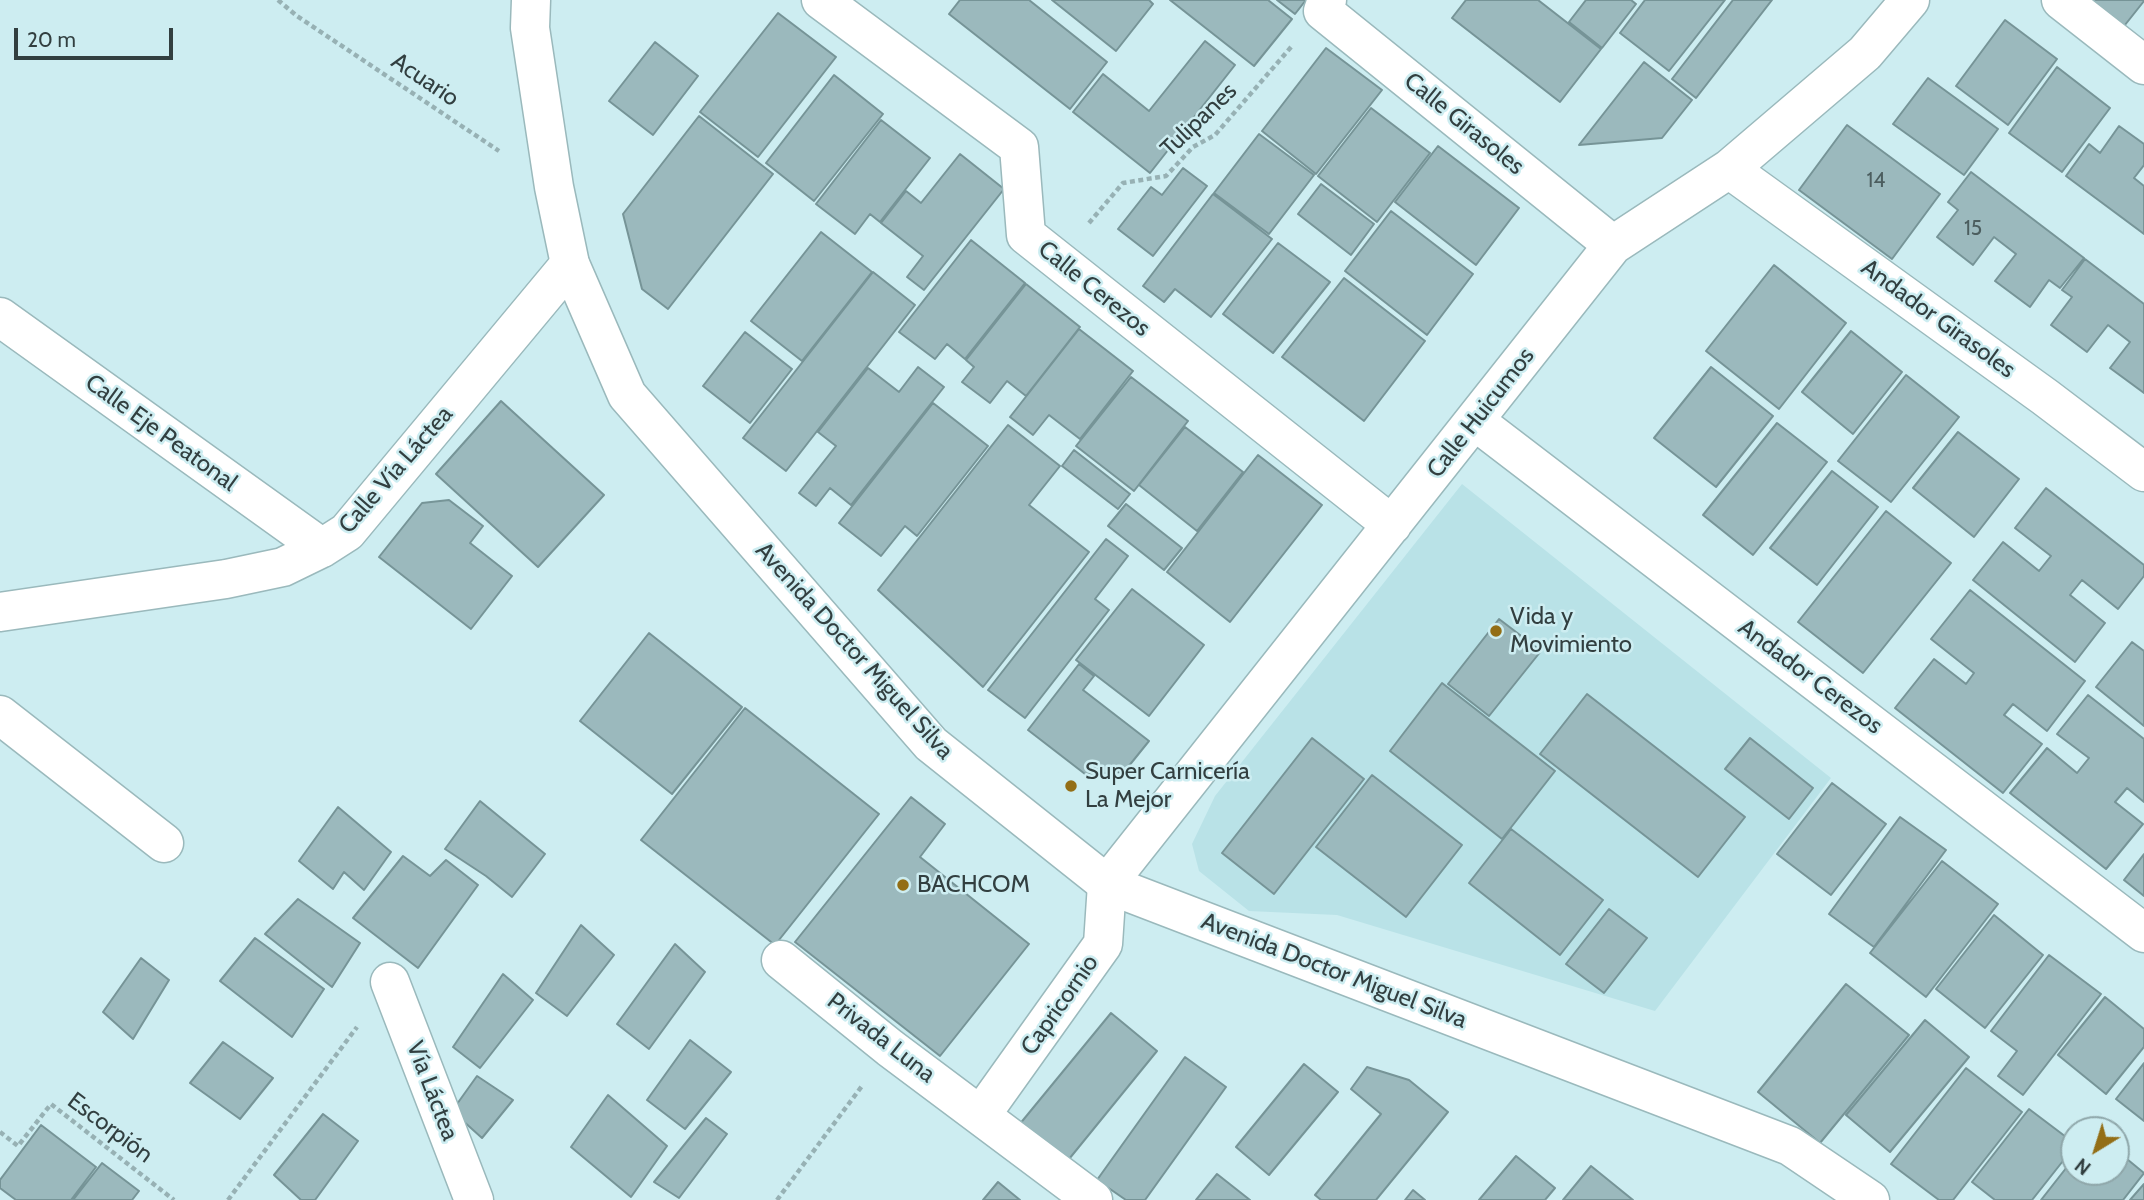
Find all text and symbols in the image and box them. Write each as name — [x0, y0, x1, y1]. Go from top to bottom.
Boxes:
scale bar — [18, 14, 177, 58]
text: 20 m — [27, 27, 76, 52]
street label: Acuario — [386, 47, 464, 113]
street label: Calle Girasoles — [1398, 67, 1530, 181]
street label: Tulipanes — [1155, 77, 1243, 163]
house number: 14 — [1867, 168, 1885, 194]
house number: 15 — [1964, 216, 1982, 242]
street label: Calle Cerezos — [1032, 235, 1156, 343]
street label: Andador Girasoles — [1855, 253, 2021, 385]
street label: Calle Huicumos — [1421, 342, 1541, 484]
street label: Calle Eje Peatonal — [80, 368, 242, 498]
street label: Calle Vía Láctea — [333, 400, 459, 540]
street label: Avenida Doctor Miguel Silva — [749, 537, 959, 765]
place label: Vida y Movimiento — [1510, 603, 1632, 659]
street label: Andador Cerezos — [1732, 613, 1888, 741]
marker: Vida y Movimiento — [1488, 623, 1504, 639]
place label: Super Carnicería La Mejor — [1085, 758, 1250, 814]
marker: Super Carnicería La Mejor — [1063, 778, 1079, 794]
place label: BACHCOM — [917, 871, 1030, 899]
marker: BACHCOM — [895, 877, 911, 893]
street label: Avenida Doctor Miguel Silva — [1197, 907, 1471, 1035]
street label: Capricornio — [1015, 949, 1105, 1061]
street label: Privada Luna — [821, 987, 941, 1089]
street label: Vía Láctea — [400, 1037, 464, 1145]
street label: Escorpión — [62, 1087, 158, 1169]
north arrow — [2060, 1116, 2130, 1186]
text: N — [2071, 1153, 2095, 1180]

